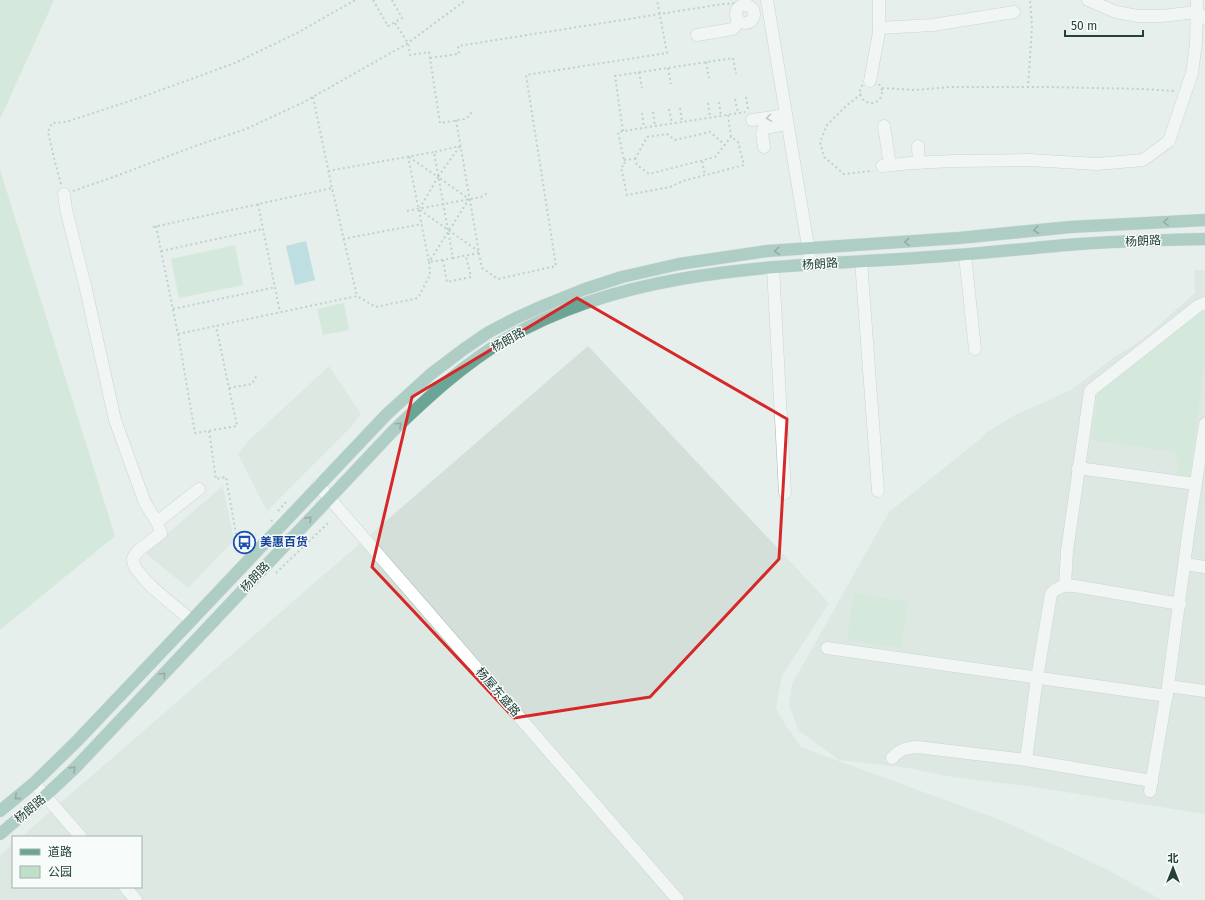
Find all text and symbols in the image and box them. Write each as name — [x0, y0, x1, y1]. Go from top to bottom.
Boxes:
scale bar — [1065, 12, 1143, 38]
text: 50 m — [1071, 19, 1097, 33]
one-way arrow — [766, 113, 772, 122]
one-way arrow — [1163, 218, 1169, 227]
one-way arrow — [1033, 225, 1039, 234]
street label: 杨朗路 — [1125, 233, 1161, 249]
one-way arrow — [904, 237, 910, 246]
one-way arrow — [774, 246, 780, 255]
street label: 杨朗路 — [802, 256, 838, 272]
street label: 杨朗路 — [489, 325, 527, 355]
one-way arrow — [394, 422, 402, 429]
one-way arrow — [305, 516, 312, 524]
bus stop icon: 美惠百货 — [232, 529, 258, 555]
place label: 美惠百货 — [260, 535, 308, 549]
street label: 杨朗路 — [238, 559, 272, 595]
street label: 杨屋东盛路 — [473, 665, 523, 719]
one-way arrow — [158, 672, 166, 680]
one-way arrow — [68, 766, 76, 774]
street label: 杨朗路 — [12, 792, 48, 826]
one-way arrow — [14, 792, 21, 799]
legend — [12, 836, 142, 888]
text: 道路 — [48, 845, 72, 859]
north arrow — [1153, 848, 1193, 888]
text: 北 — [1168, 852, 1179, 865]
text: 公园 — [48, 865, 72, 879]

